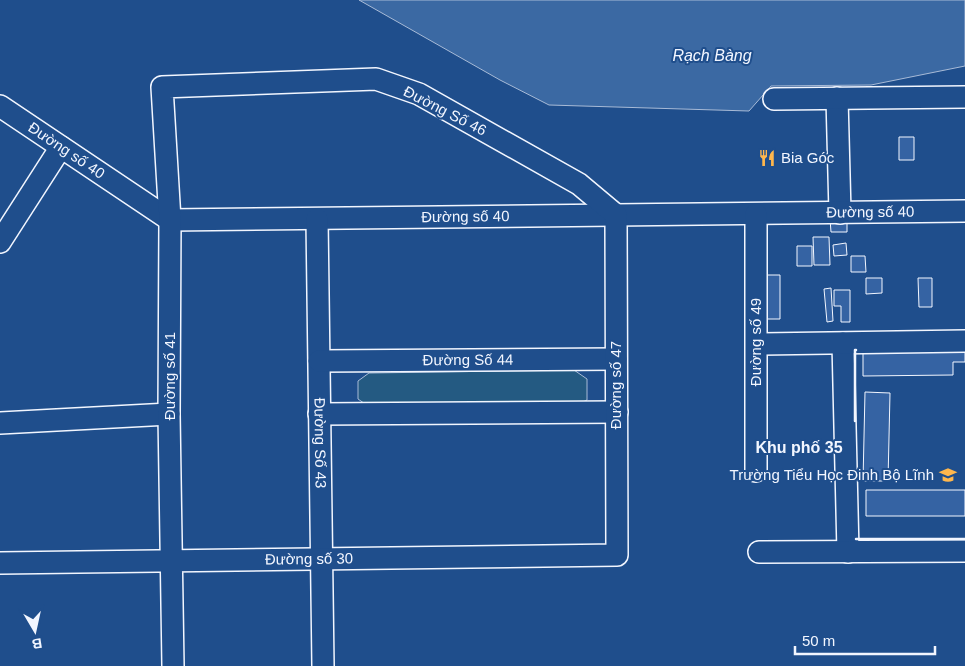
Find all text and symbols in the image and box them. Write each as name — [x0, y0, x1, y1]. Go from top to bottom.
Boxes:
water label: Rạch Bàng — [672, 47, 752, 64]
street label: Đường Số 46 — [401, 82, 490, 139]
street label: Đường số 40 — [25, 118, 108, 182]
restaurant icon: Bia Góc — [757, 148, 777, 168]
place label: Bia Góc — [781, 149, 835, 166]
street label: Đường số 40 — [826, 203, 915, 221]
street label: Đường số 40 — [421, 207, 510, 225]
street label: Đường số 49 — [747, 298, 764, 386]
street label: Đường số 41 — [161, 332, 178, 420]
street label: Đường số 47 — [607, 341, 624, 429]
street label: Đường Số 44 — [423, 351, 513, 368]
street label: Đường Số 43 — [311, 397, 330, 488]
district label: Khu phố 35 — [755, 439, 843, 456]
school or university icon: Trường Tiểu Học Đinh Bộ Lĩnh — [938, 465, 958, 485]
place label: Trường Tiểu Học Đinh Bộ Lĩnh — [730, 466, 934, 483]
street label: Đường số 30 — [265, 549, 353, 568]
north arrow — [10, 606, 60, 656]
scale bar — [795, 624, 935, 656]
text: 50 m — [802, 632, 835, 649]
text: B — [31, 635, 43, 653]

